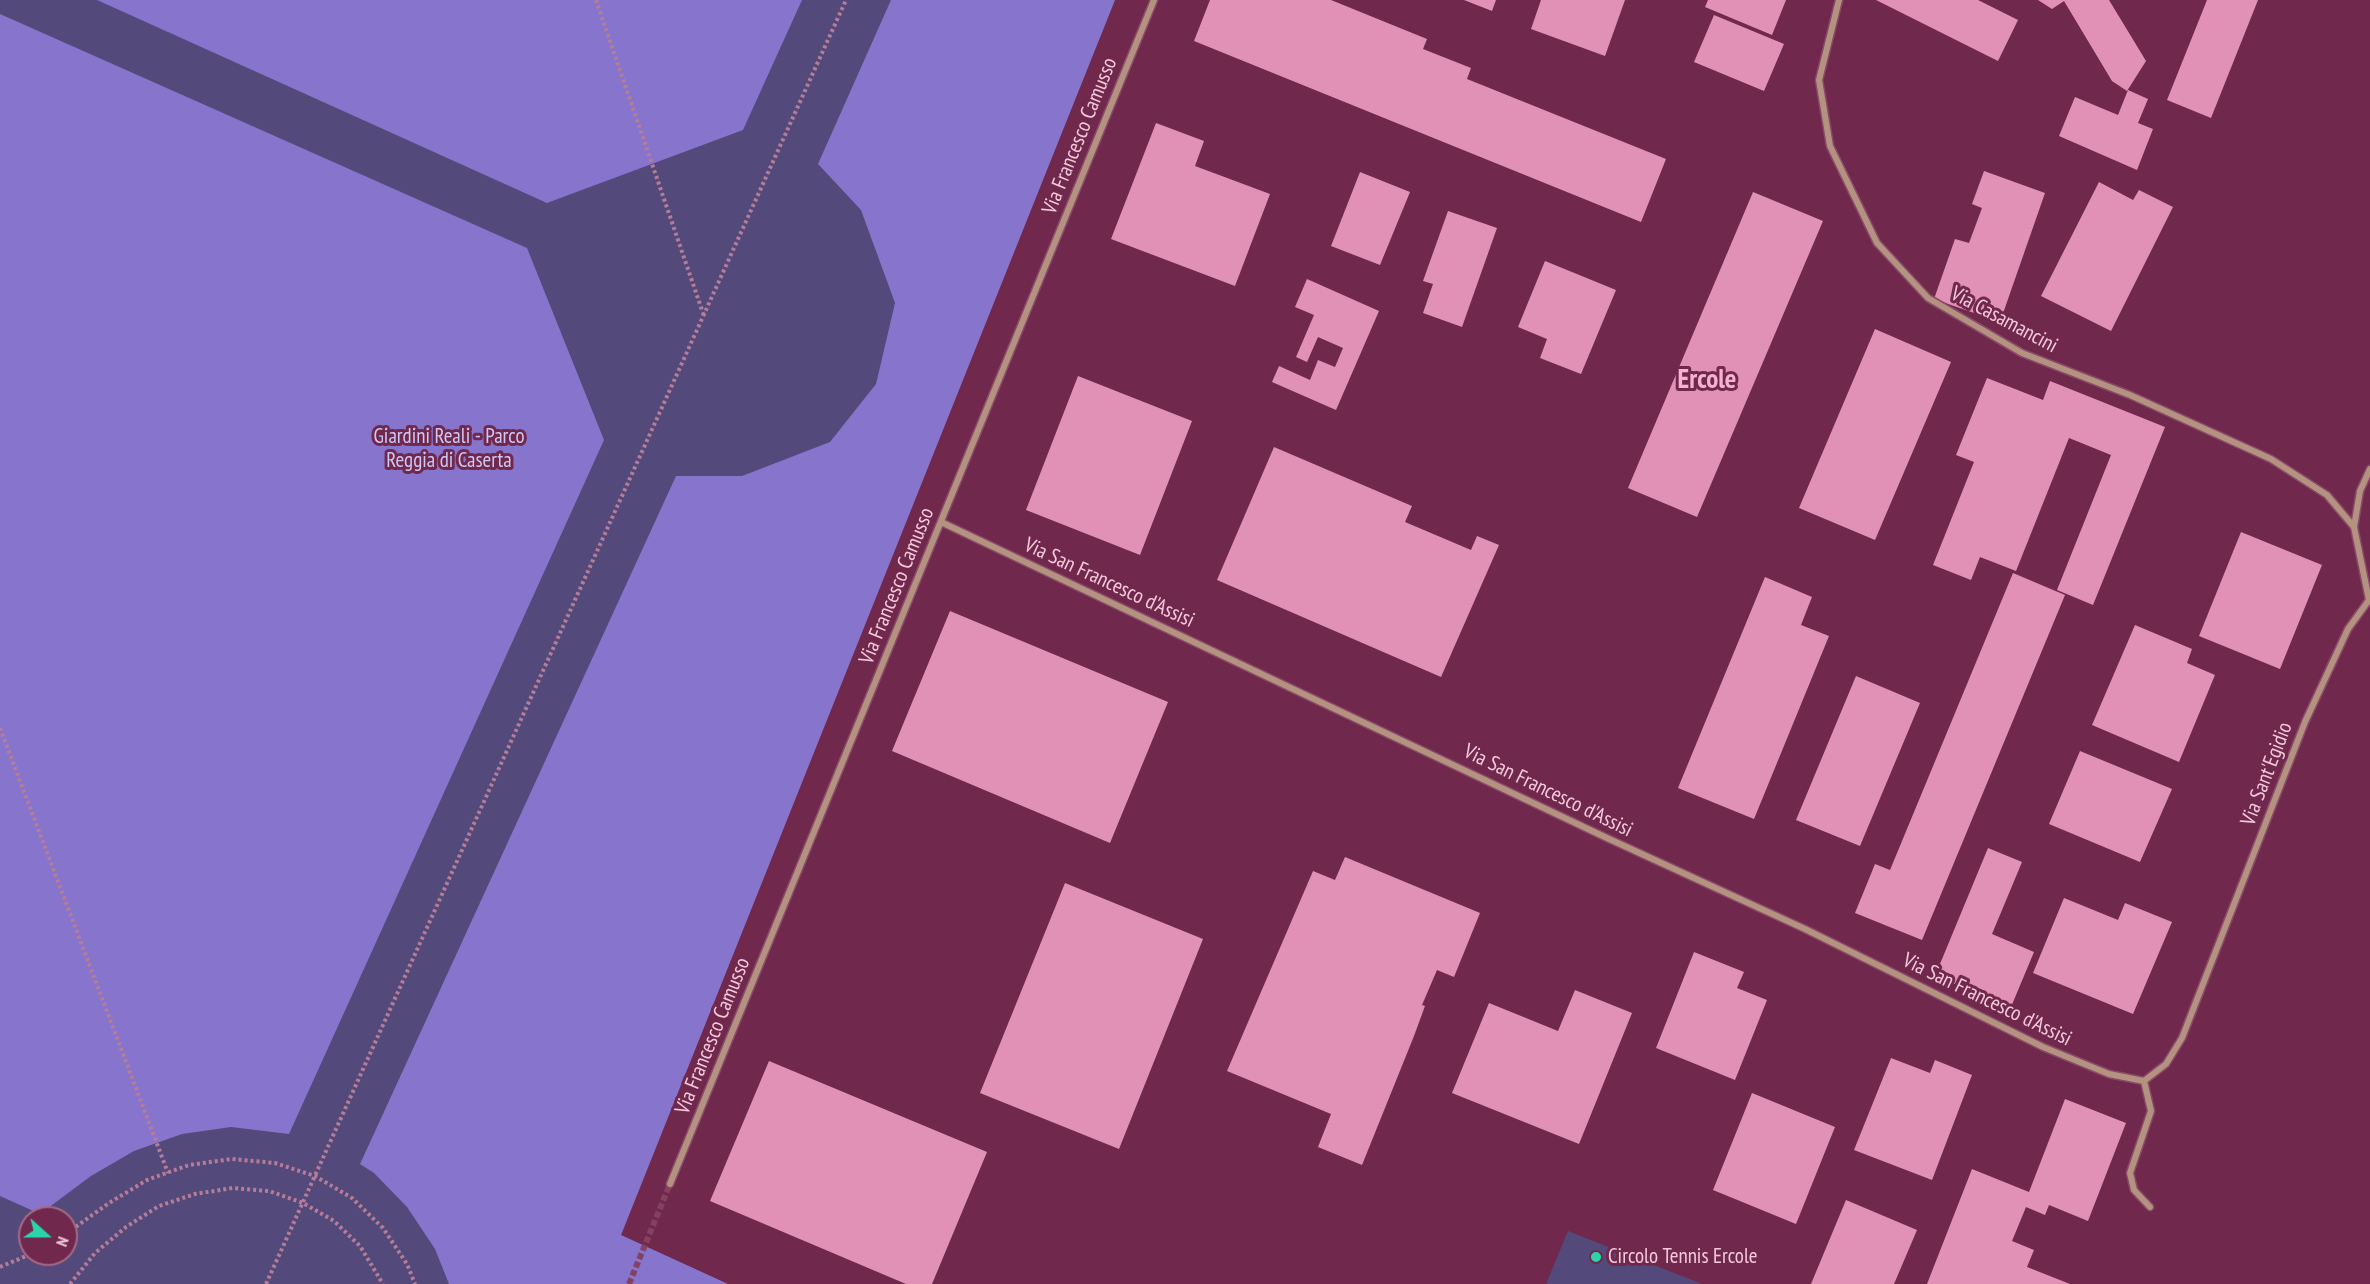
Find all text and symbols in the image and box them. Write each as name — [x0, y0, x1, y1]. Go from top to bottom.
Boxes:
street label: Via Francesco Camusso — [1037, 54, 1123, 218]
street label: Via Casamancini — [1946, 281, 2062, 359]
district label: Ercole — [1678, 364, 1736, 396]
park label: Giardini Reali - Parco Reggia di Caserta — [374, 424, 524, 474]
street label: Via Francesco Camusso — [854, 504, 940, 668]
street label: Via San Francesco d'Assisi — [1020, 533, 1198, 633]
street label: Via Sant'Egidio — [2236, 719, 2298, 829]
street label: Via San Francesco d'Assisi — [1459, 739, 1637, 843]
street label: Via San Francesco d'Assisi — [1898, 948, 2076, 1052]
street label: Via Francesco Camusso — [670, 954, 756, 1118]
north arrow — [18, 1206, 78, 1266]
text: N — [52, 1234, 74, 1249]
place label: Circolo Tennis Ercole — [1608, 1244, 1757, 1270]
marker: Circolo Tennis Ercole — [1589, 1250, 1603, 1264]

